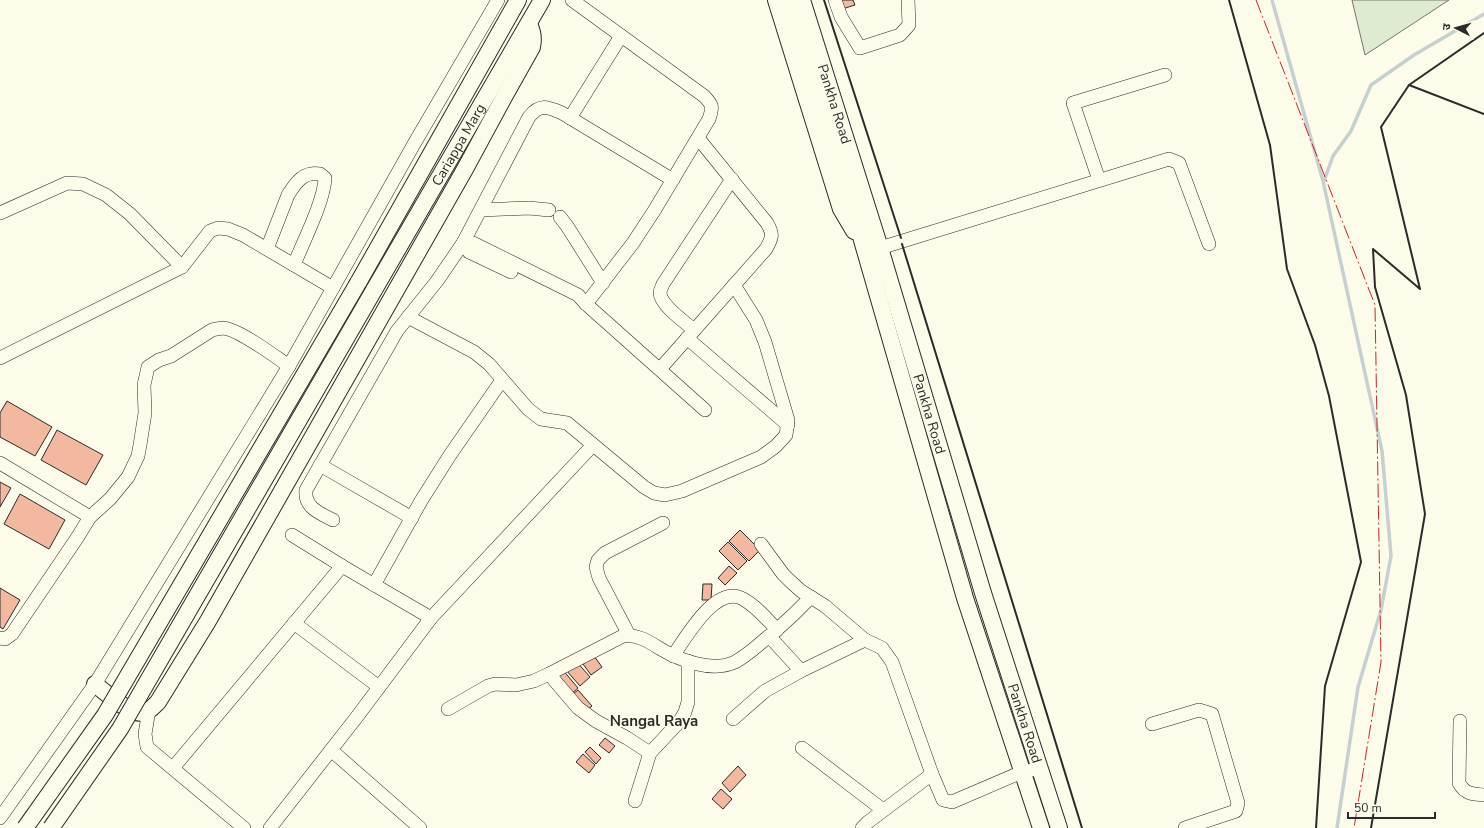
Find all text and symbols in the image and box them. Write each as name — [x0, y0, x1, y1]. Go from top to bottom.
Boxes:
north arrow — [1436, 8, 1476, 48]
text: उ — [1439, 22, 1454, 31]
street label: Pankha Road — [813, 62, 856, 146]
street label: Cariappa Marg — [427, 100, 490, 190]
street label: Pankha Road — [908, 372, 950, 456]
street label: Pankha Road — [1003, 681, 1046, 766]
district label: Nangal Raya — [610, 711, 698, 731]
scale bar — [1348, 794, 1435, 820]
text: 50 m — [1354, 800, 1382, 816]

